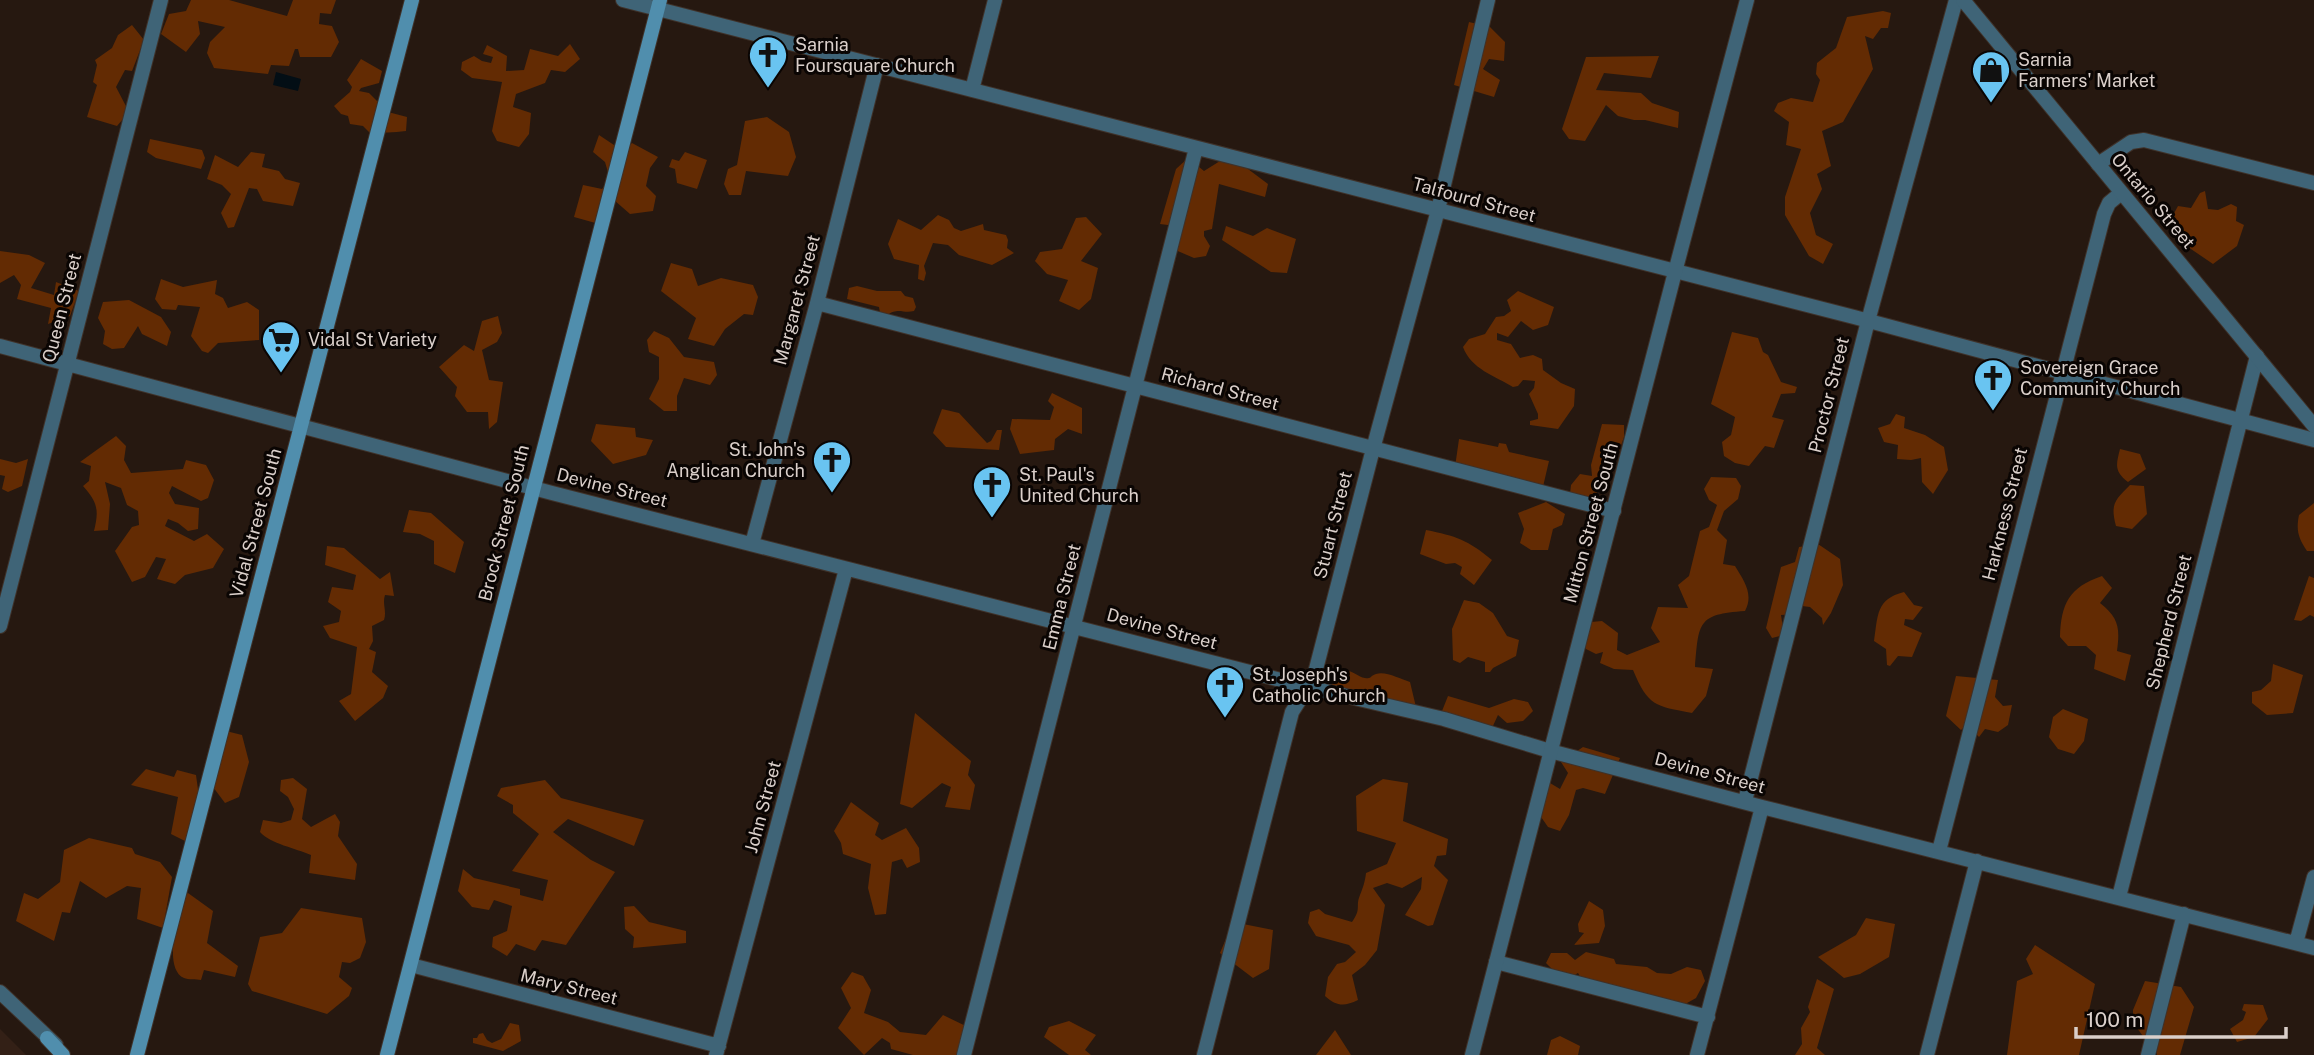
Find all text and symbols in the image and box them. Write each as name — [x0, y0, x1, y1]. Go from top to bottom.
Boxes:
church icon: Sarnia Foursquare Church — [747, 34, 789, 89]
place label: Sarnia Foursquare Church — [795, 34, 955, 76]
shop icon: Sarnia Farmers' Market — [1970, 49, 2012, 104]
place label: Sarnia Farmers' Market — [2018, 49, 2155, 91]
street label: Ontario Street — [2107, 149, 2200, 253]
street label: Talfourd Street — [1410, 173, 1538, 226]
street label: Margaret Street — [769, 232, 824, 367]
street label: Queen Street — [38, 251, 85, 365]
supermarket icon: Vidal St Variety — [260, 319, 302, 374]
place label: Vidal St Variety — [308, 329, 437, 350]
street label: Proctor Street — [1804, 335, 1853, 455]
church icon: Sovereign Grace Community Church — [1972, 357, 2014, 412]
place label: Sovereign Grace Community Church — [2020, 357, 2180, 399]
street label: Richard Street — [1159, 363, 1281, 414]
place label: St. John's Anglican Church — [666, 439, 805, 481]
church icon: St. John's Anglican Church — [811, 439, 853, 494]
street label: Mitton Street South — [1559, 440, 1622, 605]
street label: Brock Street South — [474, 443, 533, 603]
street label: Harkness Street — [1978, 445, 2031, 583]
street label: Vidal Street South — [225, 446, 286, 600]
street label: Devine Street — [554, 464, 670, 511]
church icon: St. Paul's United Church — [971, 464, 1013, 519]
place label: St. Paul's United Church — [1019, 464, 1139, 506]
street label: Stuart Street — [1309, 469, 1356, 581]
street label: Emma Street — [1038, 541, 1085, 652]
street label: Shepherd Street — [2142, 552, 2195, 692]
street label: Devine Street — [1105, 604, 1220, 653]
church icon: St. Joseph's Catholic Church — [1204, 664, 1246, 719]
place label: St. Joseph's Catholic Church — [1252, 664, 1386, 706]
street label: Devine Street — [1653, 748, 1768, 797]
street label: John Street — [740, 758, 785, 855]
street label: Mary Street — [518, 964, 620, 1009]
scale bar — [2076, 996, 2286, 1040]
text: 100 m — [2086, 1007, 2143, 1032]

